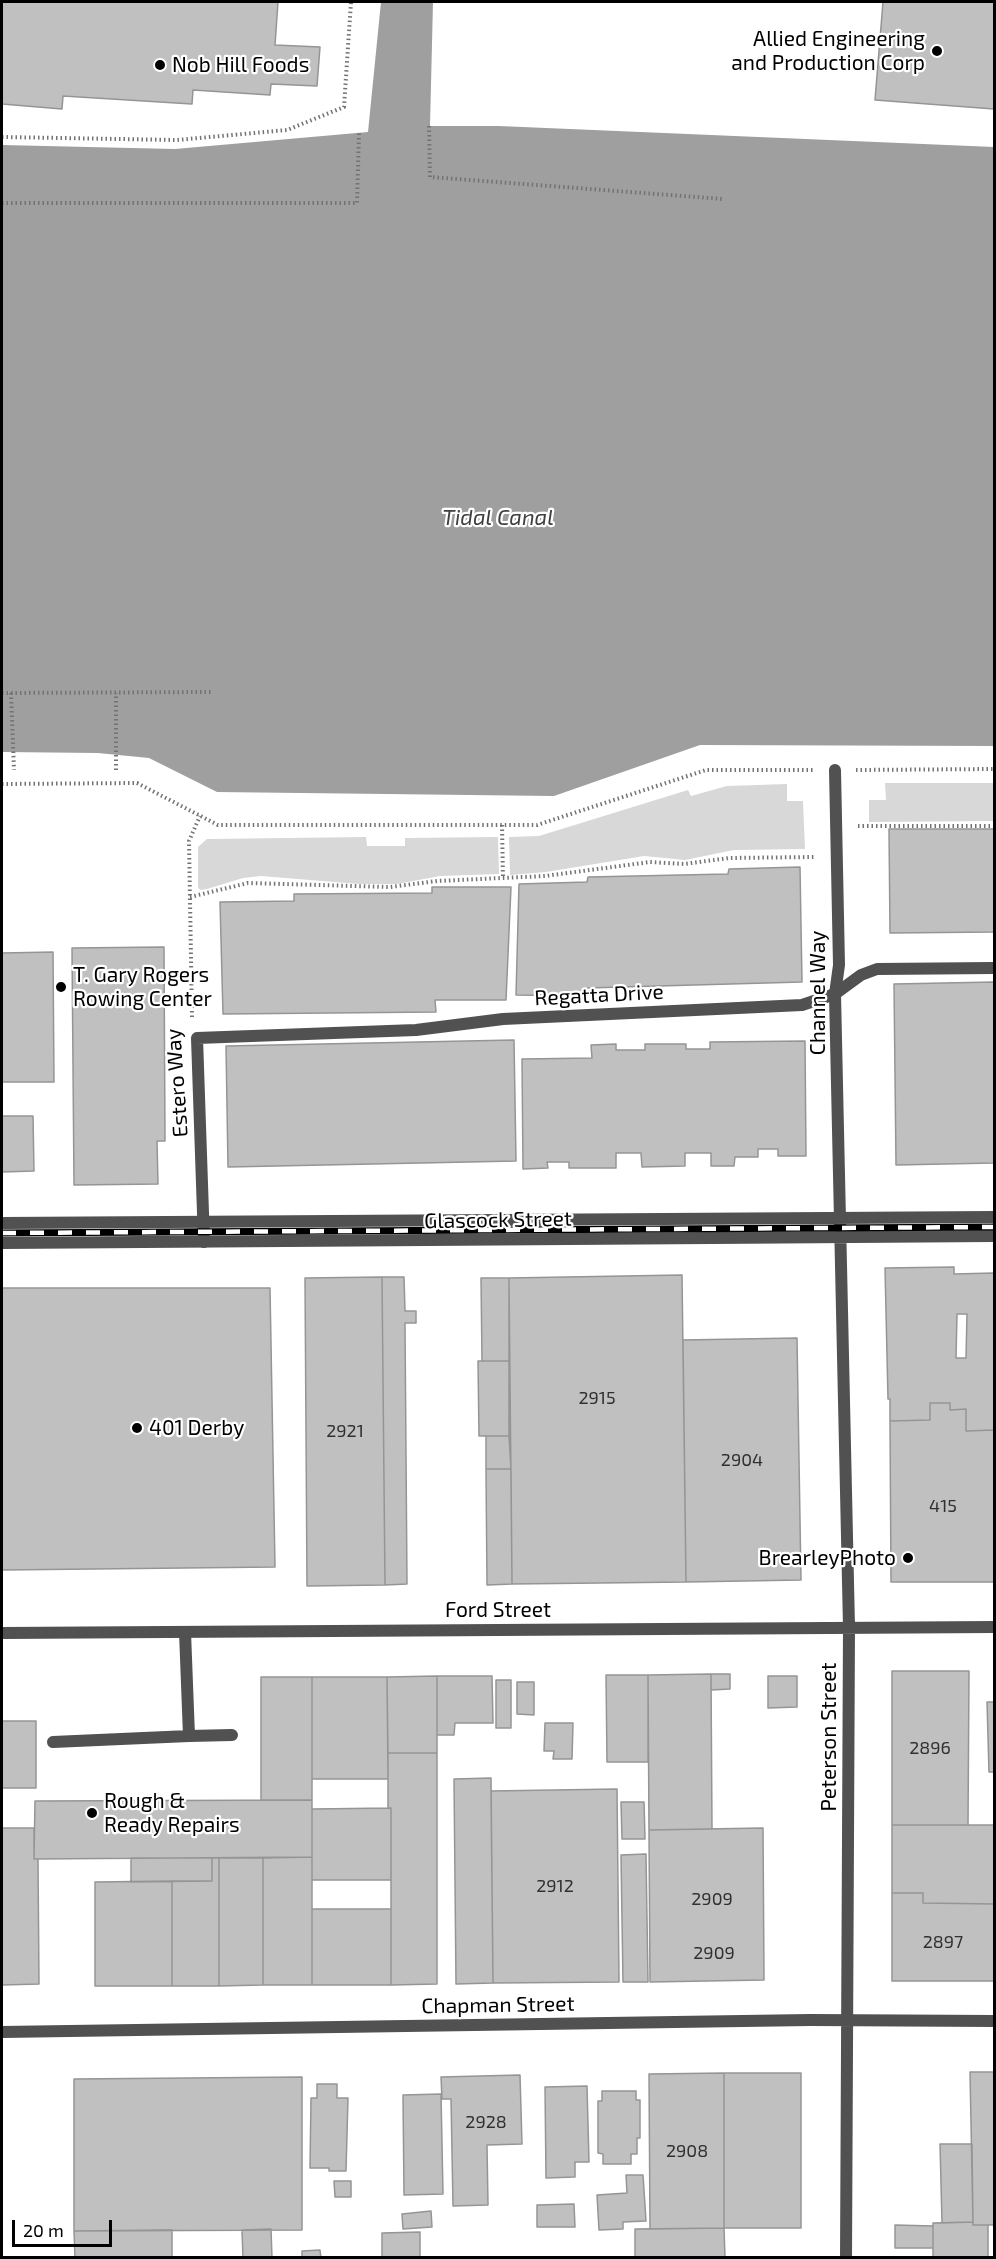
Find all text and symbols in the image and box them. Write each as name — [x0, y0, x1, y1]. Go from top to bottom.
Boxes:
place label: Allied Engineering and Production Corp — [731, 26, 925, 76]
marker: Allied Engineering and Production Corp — [930, 44, 944, 58]
place label: Nob Hill Foods — [172, 52, 309, 78]
marker: Nob Hill Foods — [153, 58, 167, 72]
water label: Tidal Canal — [442, 505, 554, 531]
street label: Channel Way — [805, 931, 831, 1055]
place label: T. Gary Rogers Rowing Center — [73, 962, 212, 1012]
street label: Regatta Drive — [534, 979, 664, 1011]
marker: T. Gary Rogers Rowing Center — [54, 980, 68, 994]
street label: Estero Way — [161, 1028, 193, 1138]
street label: Glascock Street — [424, 1206, 572, 1234]
house number: 2915 — [578, 1387, 616, 1409]
place label: 401 Derby — [149, 1415, 244, 1441]
house number: 2921 — [326, 1420, 364, 1442]
marker: 401 Derby — [130, 1421, 144, 1435]
house number: 2904 — [721, 1449, 763, 1471]
house number: 415 — [929, 1495, 957, 1517]
place label: BrearleyPhoto — [759, 1545, 896, 1571]
marker: BrearleyPhoto — [901, 1551, 915, 1565]
street label: Ford Street — [445, 1597, 551, 1623]
street label: Peterson Street — [816, 1662, 842, 1812]
house number: 2896 — [909, 1737, 951, 1759]
place label: Rough & Ready Repairs — [104, 1788, 240, 1838]
marker: Rough & Ready Repairs — [85, 1806, 99, 1820]
house number: 2912 — [536, 1875, 574, 1897]
house number: 2909 — [691, 1888, 733, 1910]
house number: 2897 — [923, 1931, 963, 1953]
house number: 2909 — [693, 1942, 735, 1964]
street label: Chapman Street — [421, 1991, 575, 2019]
house number: 2928 — [465, 2111, 507, 2133]
house number: 2908 — [666, 2140, 708, 2162]
scale bar — [15, 2208, 116, 2246]
text: 20 m — [23, 2219, 64, 2241]

